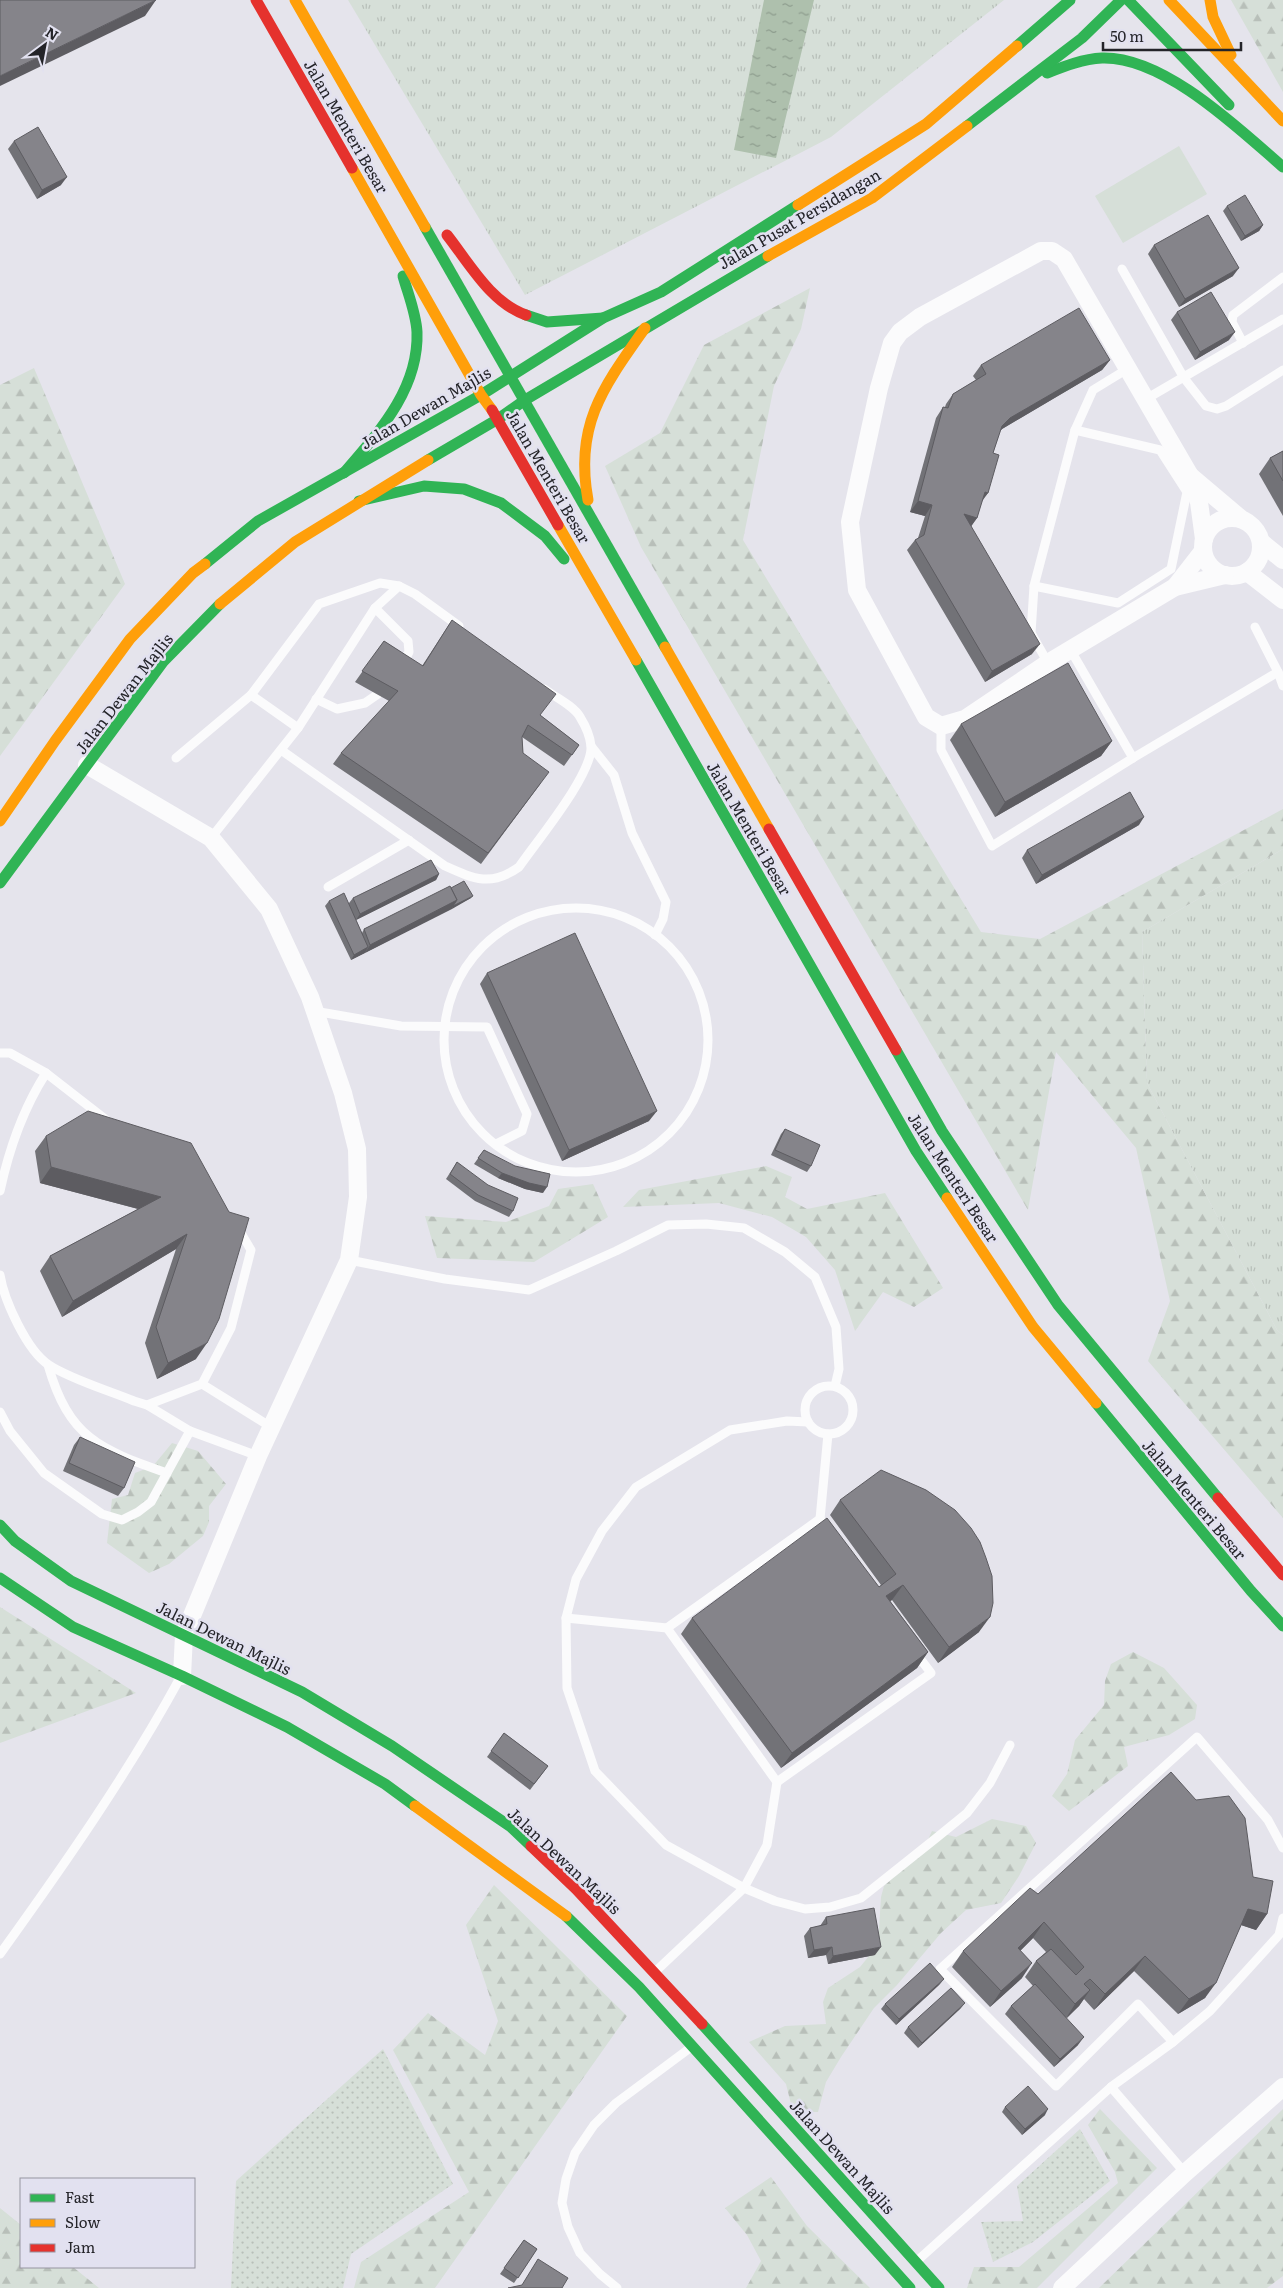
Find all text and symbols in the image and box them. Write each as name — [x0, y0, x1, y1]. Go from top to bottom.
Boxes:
north arrow — [20, 20, 70, 70]
scale bar — [1103, 20, 1240, 52]
text: N — [42, 22, 63, 45]
text: 50 m — [1110, 24, 1144, 47]
street label: Jalan Menteri Besar — [299, 55, 395, 198]
street label: Jalan Pusat Persidangan — [713, 161, 885, 274]
street label: Jalan Dewan Majlis — [355, 360, 495, 454]
street label: Jalan Menteri Besar — [501, 405, 597, 548]
street label: Jalan Dewan Majlis — [68, 628, 178, 758]
street label: Jalan Menteri Besar — [702, 757, 798, 900]
street label: Jalan Menteri Besar — [903, 1107, 1005, 1247]
street label: Jalan Menteri Besar — [1137, 1433, 1253, 1565]
street label: Jalan Dewan Majlis — [152, 1594, 296, 1680]
street label: Jalan Dewan Majlis — [503, 1801, 627, 1919]
street label: Jalan Dewan Majlis — [785, 2093, 901, 2219]
legend — [20, 2178, 195, 2268]
text: Fast — [65, 2185, 94, 2208]
text: Slow — [65, 2210, 100, 2233]
text: Jam — [65, 2235, 96, 2258]

